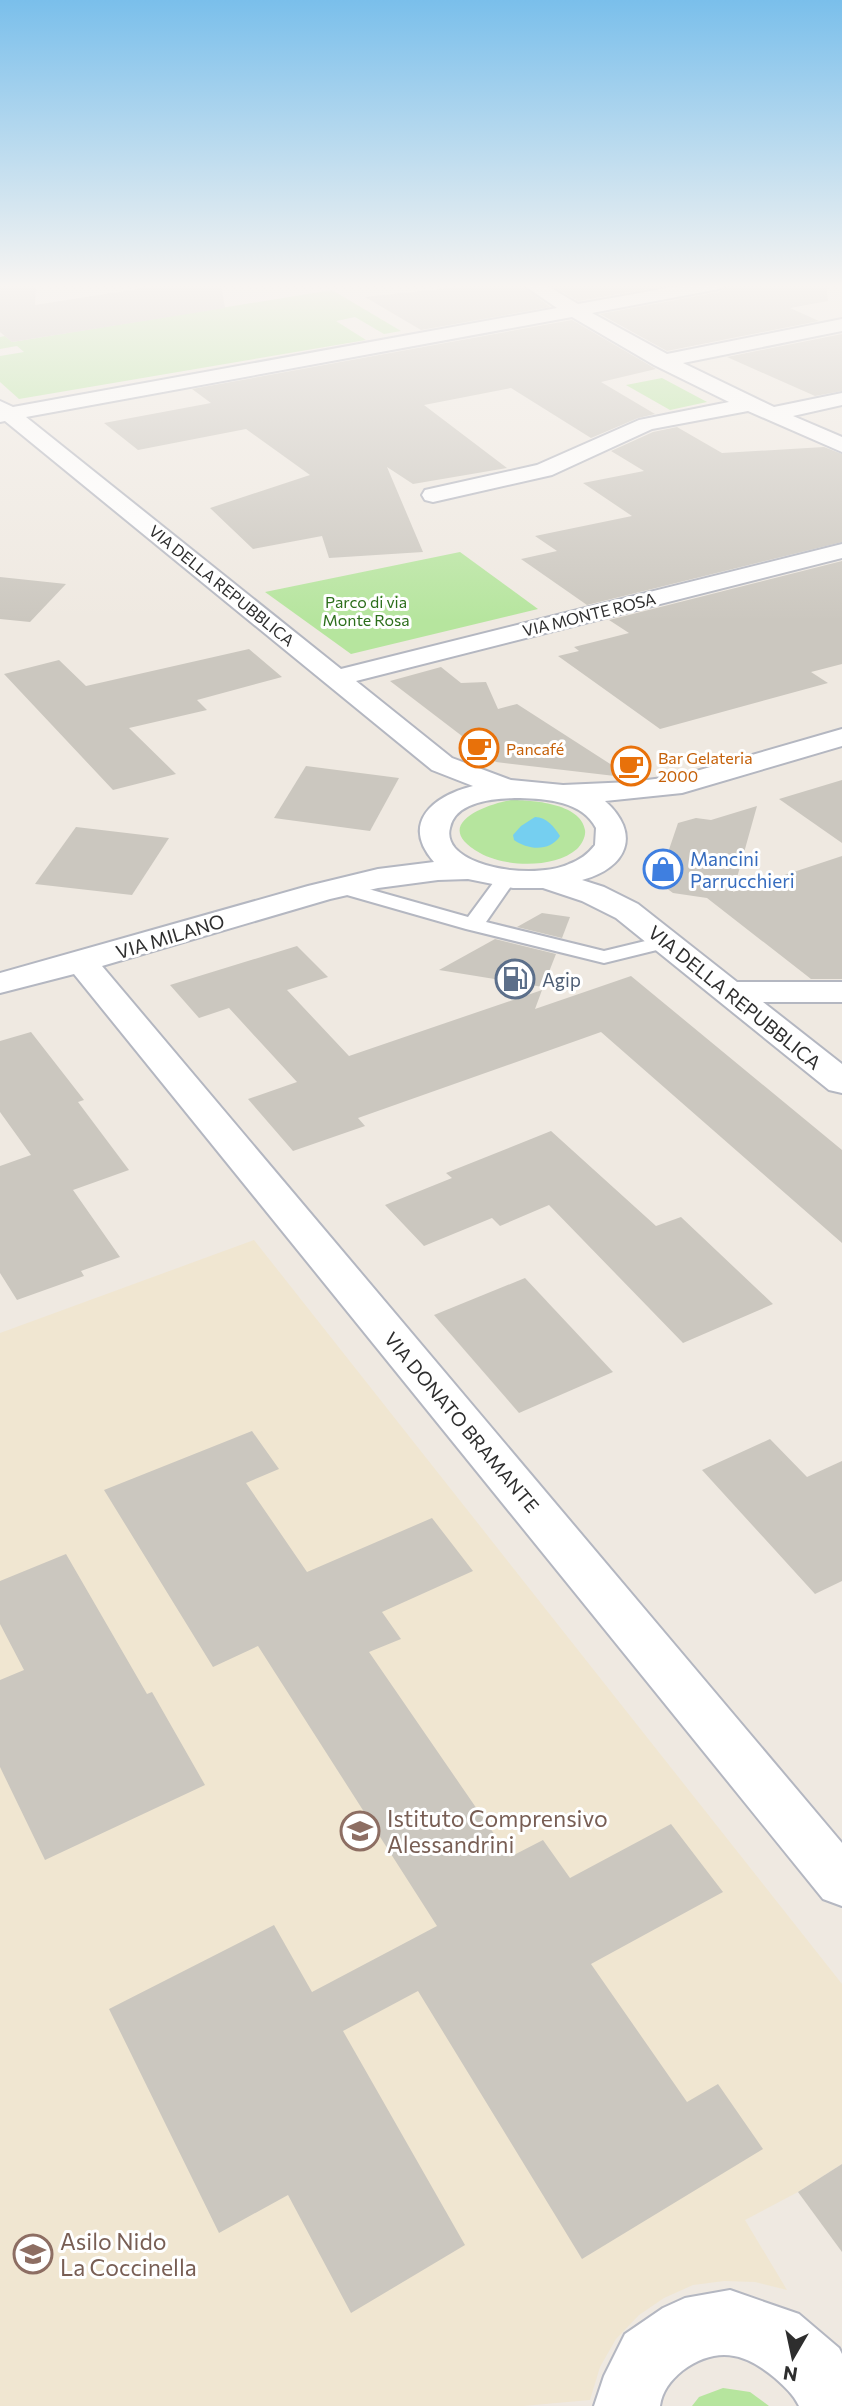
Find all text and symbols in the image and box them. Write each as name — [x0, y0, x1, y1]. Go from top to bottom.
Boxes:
street label: VIA DELLA REPUBBLICA — [145, 521, 299, 649]
street label: VIA MONTE ROSA — [520, 588, 658, 640]
park label: Parco di via Monte Rosa — [322, 592, 410, 629]
cafe icon: Pancafé — [458, 727, 500, 769]
place label: Pancafé — [506, 739, 564, 758]
cafe icon: Bar Gelateria 2000 — [610, 745, 652, 787]
place label: Bar Gelateria 2000 — [658, 748, 753, 785]
place label: Mancini Parrucchieri — [690, 847, 795, 892]
shop icon: Mancini Parrucchieri — [642, 848, 684, 890]
street label: VIA MILANO — [113, 909, 227, 963]
street label: VIA DELLA REPUBBLICA — [644, 920, 826, 1074]
fuel station icon: Agip — [494, 958, 536, 1000]
place label: Agip — [542, 968, 581, 991]
street label: VIA DONATO BRAMANTE — [380, 1327, 544, 1517]
place label: Istituto Comprensivo Alessandrini — [387, 1804, 608, 1858]
school or university icon: Istituto Comprensivo Alessandrini — [339, 1810, 381, 1852]
place label: Asilo Nido La Coccinella — [60, 2227, 197, 2281]
school or university icon: Asilo Nido La Coccinella — [12, 2233, 54, 2275]
north arrow — [758, 2322, 828, 2392]
text: N — [781, 2362, 799, 2387]

